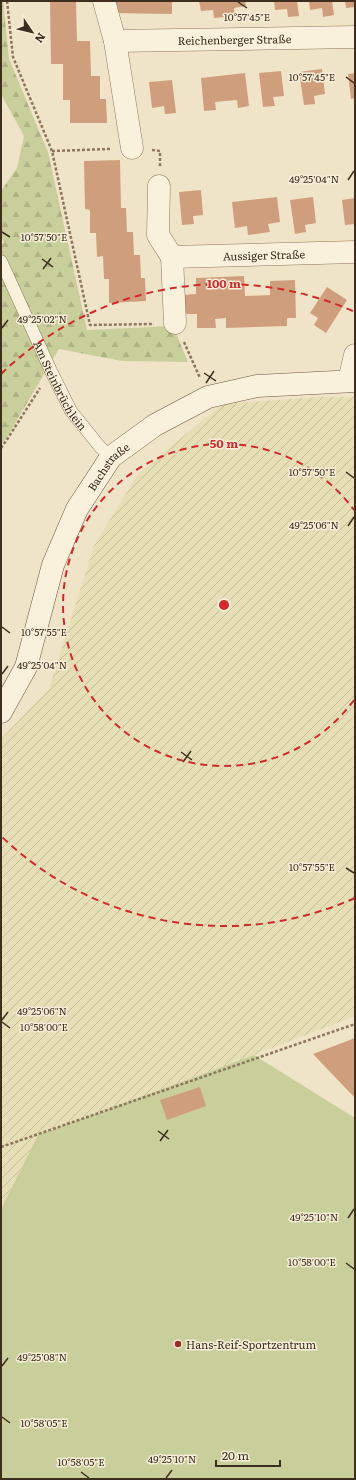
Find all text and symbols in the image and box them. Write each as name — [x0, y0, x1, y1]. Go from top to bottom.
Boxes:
text: 10°57'45"E — [224, 9, 270, 24]
north arrow — [12, 12, 52, 52]
text: N — [32, 30, 50, 47]
street label: Reichenberger Straße — [178, 30, 292, 48]
text: 10°57'45"E — [289, 69, 335, 84]
text: 49°25'04"N — [289, 171, 339, 186]
text: 10°57'50"E — [21, 229, 67, 244]
street label: Aussiger Straße — [223, 245, 305, 264]
text: 100 m — [207, 274, 241, 292]
text: 49°25'02"N — [17, 311, 67, 326]
street label: Am Steinbrüchlein — [30, 338, 91, 433]
text: 50 m — [210, 434, 238, 452]
street label: Bachstraße — [83, 438, 133, 494]
text: 10°57'50"E — [289, 464, 335, 479]
text: 49°25'06"N — [289, 517, 339, 532]
centre of rings — [217, 598, 231, 612]
text: 10°57'55"E — [21, 624, 67, 639]
text: 49°25'04"N — [17, 657, 67, 672]
text: 10°57'55"E — [289, 859, 335, 874]
text: 49°25'06"N — [17, 1003, 67, 1018]
text: 10°58'00"E — [20, 1019, 68, 1034]
text: 49°25'10"N — [290, 1209, 338, 1224]
text: 10°58'00"E — [288, 1254, 336, 1269]
place label: Hans-Reif-Sportzentrum — [186, 1336, 317, 1352]
marker: Hans-Reif-Sportzentrum — [173, 1339, 183, 1349]
text: 49°25'08"N — [17, 1349, 67, 1364]
text: 10°58'05"E — [20, 1415, 68, 1430]
scale bar — [216, 1442, 280, 1468]
text: 20 m — [222, 1446, 249, 1464]
text: 49°25'10"N — [148, 1451, 196, 1466]
text: 10°58'05"E — [57, 1454, 105, 1469]

